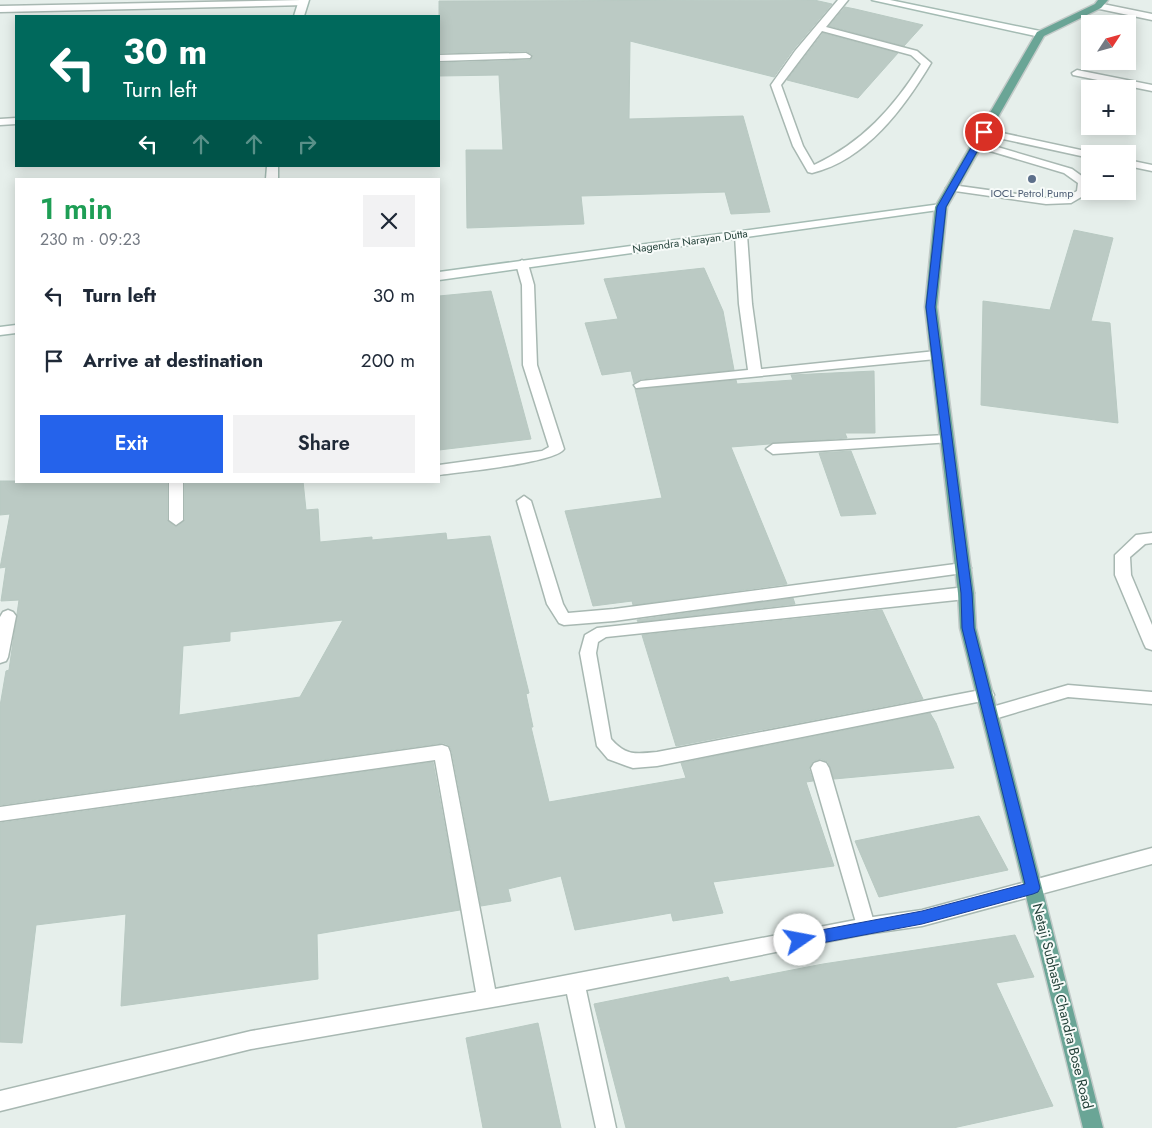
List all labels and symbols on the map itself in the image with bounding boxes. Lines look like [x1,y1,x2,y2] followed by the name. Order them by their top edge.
[1081,15,1136,70] north arrow
[963,111,1005,153] pin
[1026,173,1038,185] marker: IOCL Petrol Pump
[990,185,1074,201] place label: IOCL Petrol Pump
[631,225,749,257] street label: Nagendra Narayan Dutta
[1028,901,1098,1111] street label: Netaji Subhash Chandra Bose Road
[773,913,825,965] position arrow

